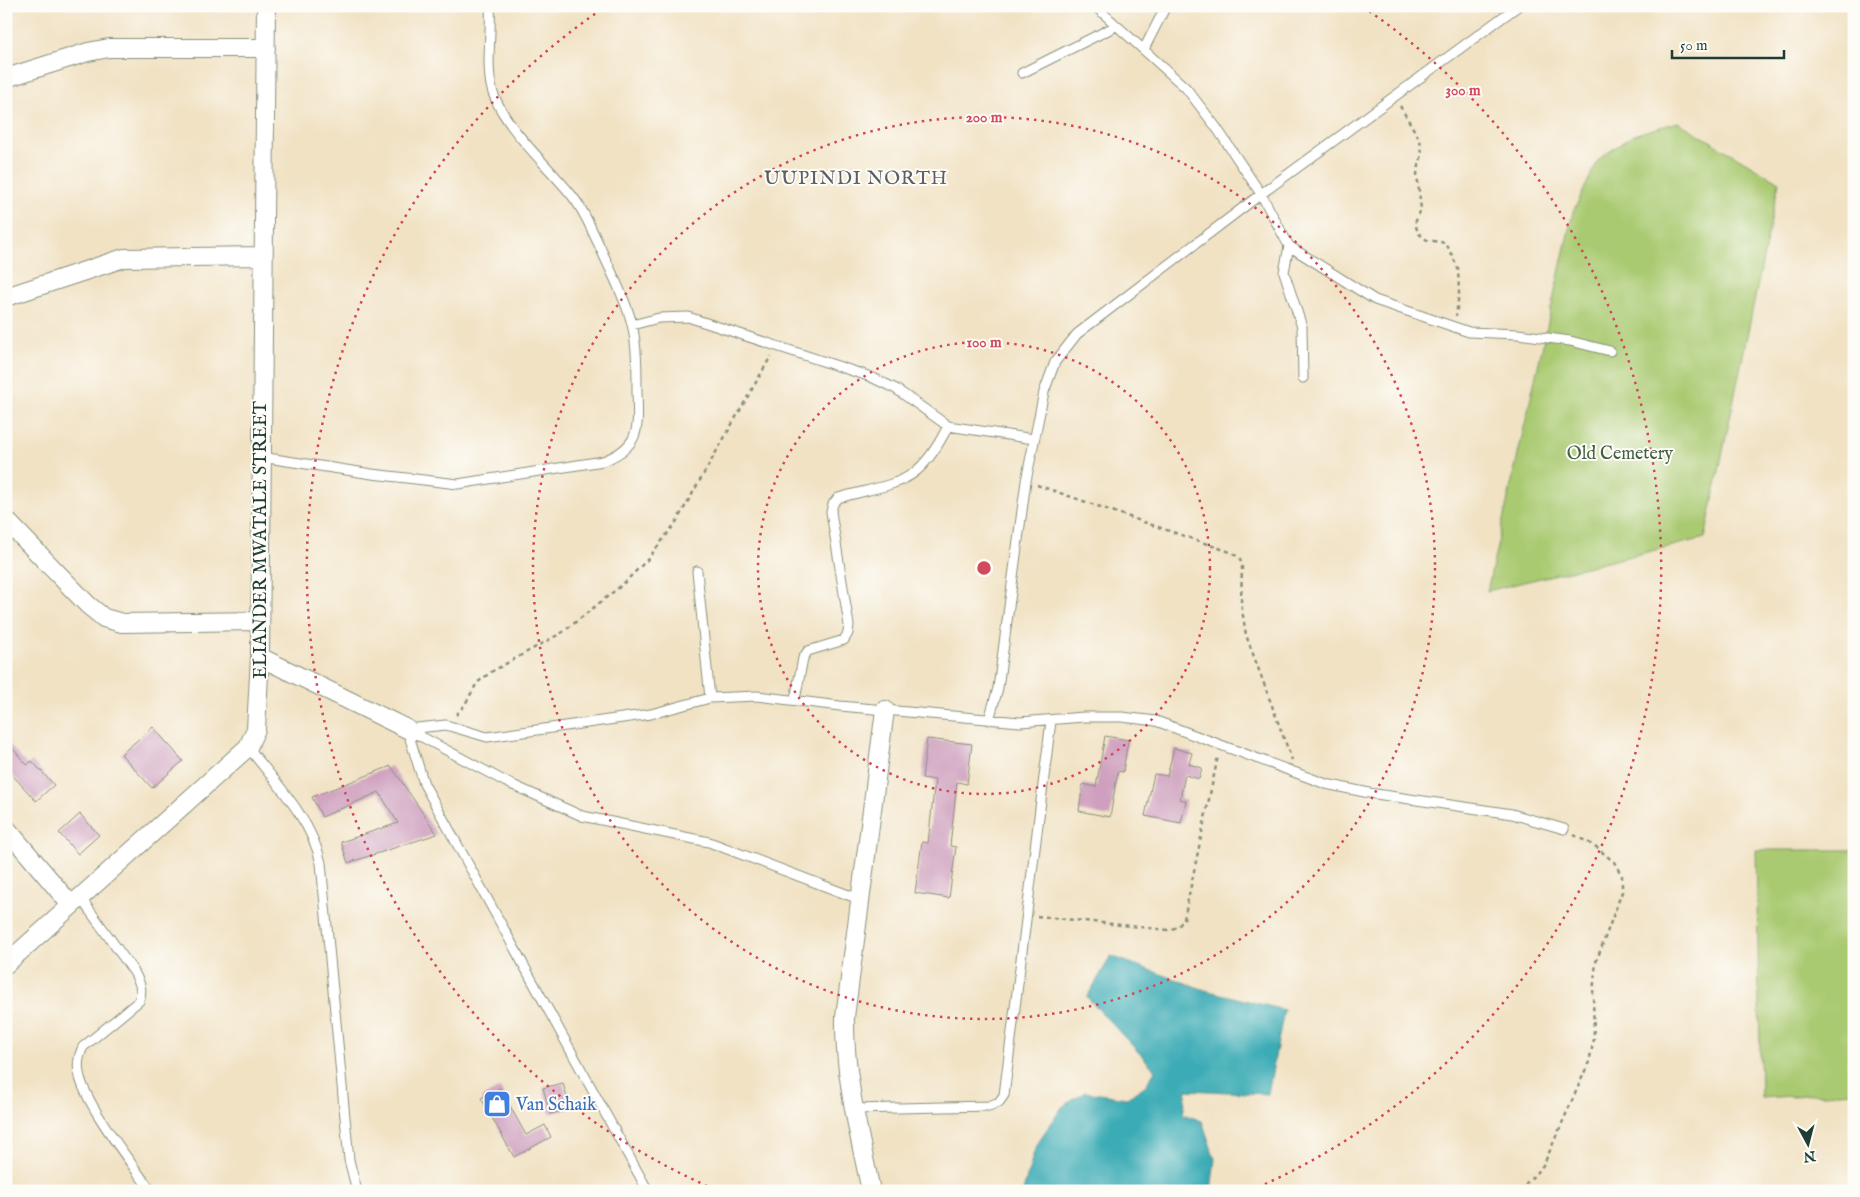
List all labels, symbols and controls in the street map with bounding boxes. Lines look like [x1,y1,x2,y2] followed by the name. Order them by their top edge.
[1672,28,1785,60] scale bar
[1680,36,1708,55] text: 50 m
[1445,81,1481,100] text: 300 m
[966,108,1003,127] text: 200 m
[764,167,948,191] district label: UUPINDI NORTH
[966,333,1002,352] text: 100 m
[250,401,273,679] street label: ELIANDER MWATALE STREET
[1567,443,1673,466] park label: Old Cemetery
[975,559,993,577] centre of rings
[482,1089,512,1119] shop icon: Van Schaik
[515,1094,597,1117] place label: Van Schaik
[1782,1120,1832,1170] north arrow
[1802,1146,1818,1166] text: N

